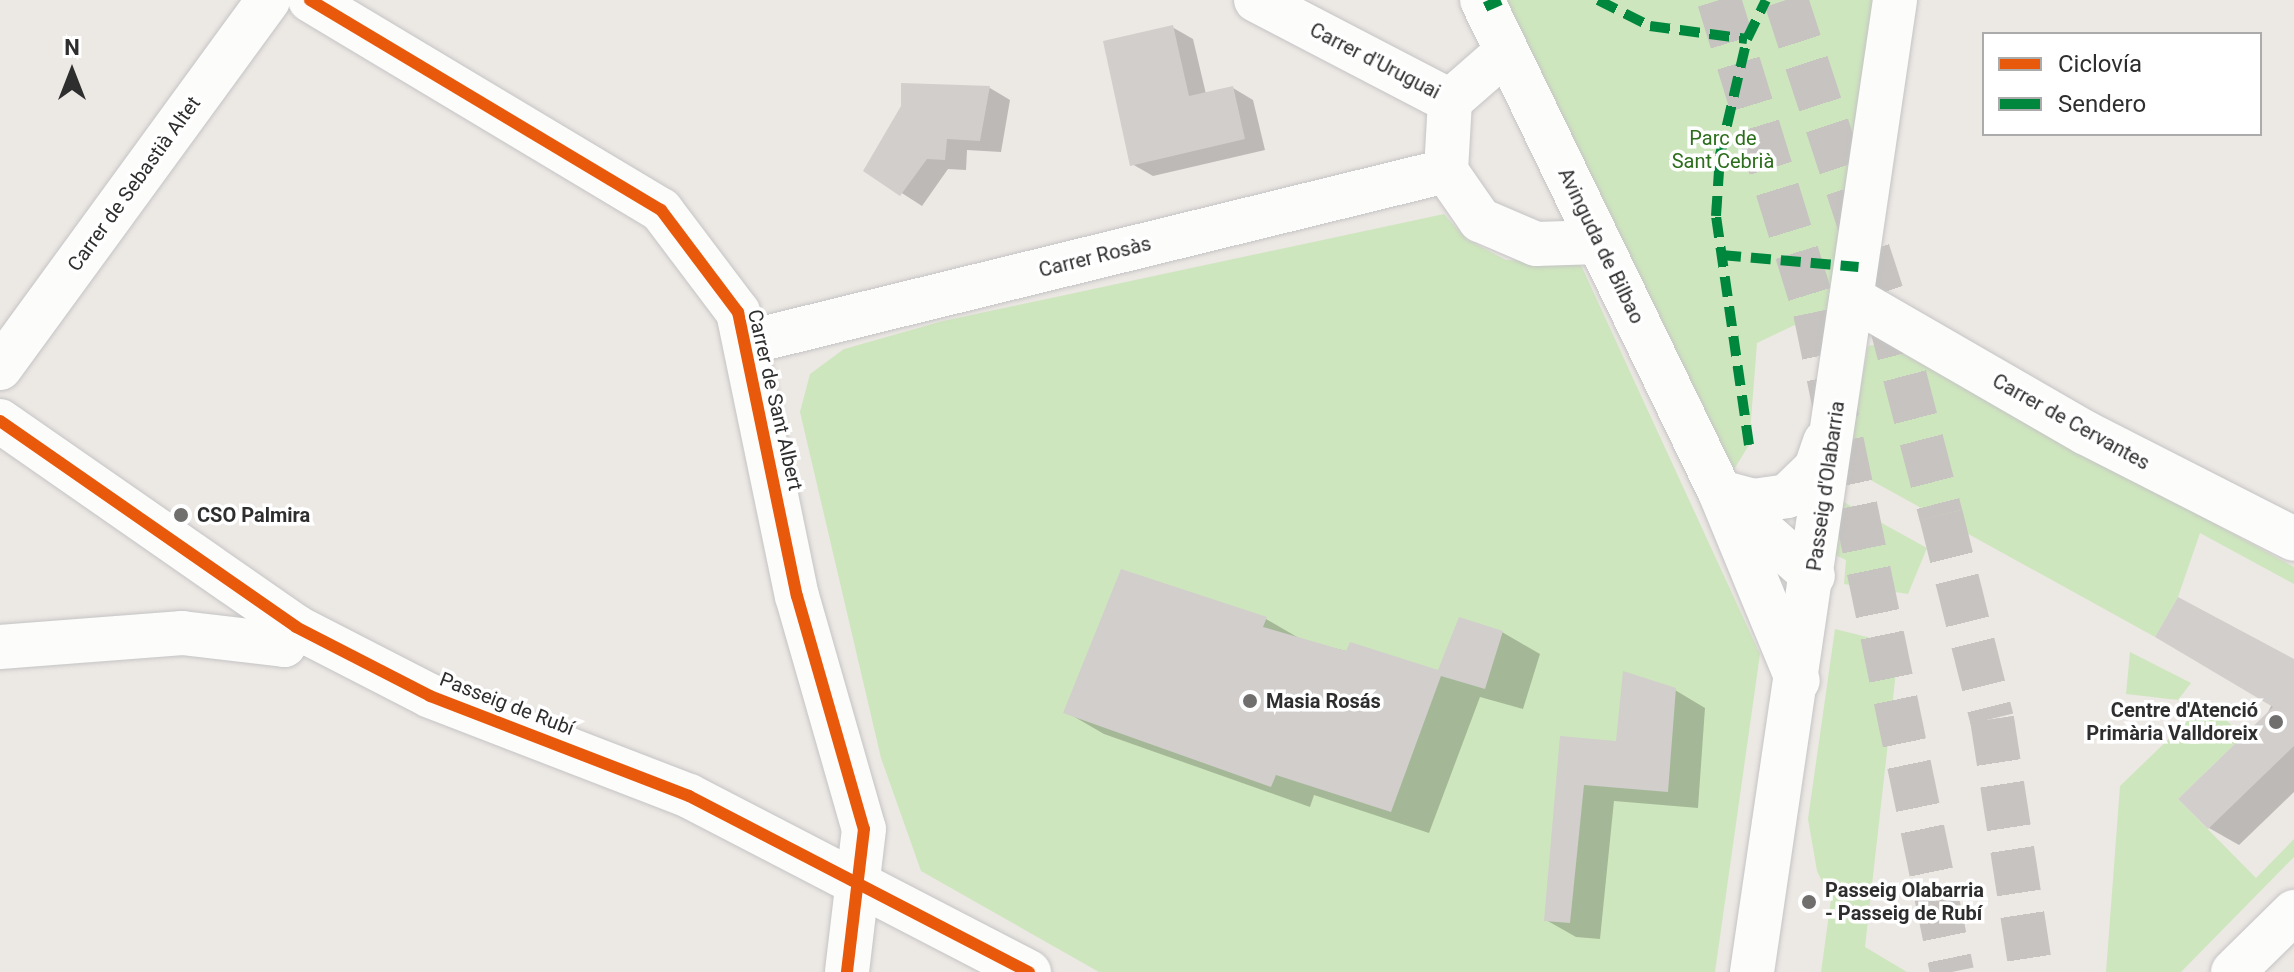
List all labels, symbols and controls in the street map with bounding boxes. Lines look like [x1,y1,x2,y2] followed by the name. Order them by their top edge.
[1306,18,1444,104] street label: Carrer d'Uruguai
[32,32,112,112] north arrow
[1982,32,2262,136] legend
[64,35,80,60] text: N
[2058,50,2142,78] text: Ciclovía
[2058,90,2146,118] text: Sendero
[63,92,205,276] street label: Carrer de Sebastià Altet
[1672,127,1774,174] park label: Parc de Sant Cebrià
[1553,164,1649,328] street label: Avinguda de Bilbao
[1036,231,1154,283] street label: Carrer Rosàs
[742,307,808,493] street label: Carrer de Sant Albert
[1988,369,2154,475] street label: Carrer de Cervantes
[1802,399,1850,573] street label: Passeig d'Olabarria
[197,503,310,527] place label: CSO Palmira
[172,506,190,524] marker: CSO Palmira
[436,667,578,741] street label: Passeig de Rubí
[1266,689,1381,713] place label: Masia Rosás
[1241,692,1259,710] marker: Masia Rosás
[2086,698,2258,745] place label: Centre d'Atenció Primària Valldoreix
[2265,711,2287,733] marker: Centre d'Atenció Primària Valldoreix
[1825,878,1984,925] place label: Passeig Olabarria - Passeig de Rubí
[1800,893,1818,911] marker: Passeig Olabarria - Passeig de Rubí

